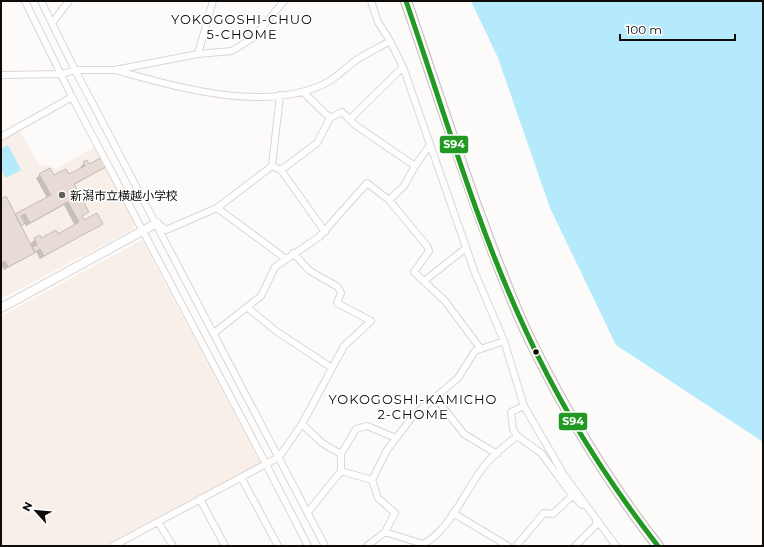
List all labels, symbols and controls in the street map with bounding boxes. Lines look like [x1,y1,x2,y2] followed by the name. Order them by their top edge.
[171,11,313,42] district label: YOKOGOSHI-CHUO 5-CHOME
[620,16,735,42] scale bar
[626,22,662,37] text: 100 m
[439,135,469,154] line badge: S94
[443,137,465,151] text: S94
[70,188,178,203] place label: 新潟市立横越小学校
[57,190,67,200] marker: 新潟市立横越小学校
[531,347,541,357] unlabelled marker
[328,391,498,422] district label: YOKOGOSHI-KAMICHO 2-CHOME
[558,412,588,431] line badge: S94
[562,414,584,428] text: S94
[16,491,56,531] north arrow
[19,499,35,514] text: N

